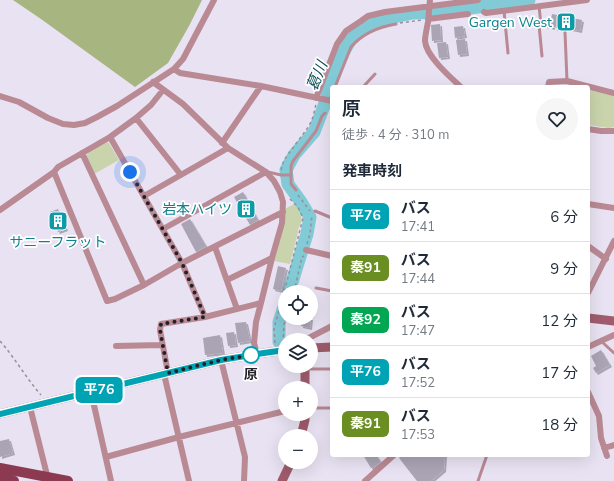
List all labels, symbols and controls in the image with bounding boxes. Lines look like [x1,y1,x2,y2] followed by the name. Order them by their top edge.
[555,11,577,33] building icon: Gargen West
[469,13,552,32] place label: Gargen West
[302,56,333,94] water label: 葛川
[342,96,361,122] text: 原
[536,98,578,140] button: heart
[342,126,449,144] text: 徒歩 · 4 分 · 310 m
[342,161,402,181] text: 発車時刻
[120,162,140,182] your location
[235,198,257,220] building icon: 岩本ハイツ
[401,198,431,218] text: バス
[162,200,232,219] place label: 岩本ハイツ
[350,206,381,225] text: 平76
[550,207,578,227] text: 6 分
[47,210,69,232] building icon: サニーフラット
[401,218,435,236] text: 17:41
[9,233,107,252] place label: サニーフラット
[401,250,431,270] text: バス
[350,258,381,277] text: 秦91
[550,259,578,279] text: 9 分
[401,270,435,288] text: 17:44
[278,285,318,469] map controls
[278,285,318,325] button: locate
[401,302,431,322] text: バス
[350,310,381,329] text: 秦92
[541,311,578,331] text: 12 分
[401,322,435,340] text: 17:47
[278,333,318,373] button: layers
[242,346,260,364] marker: 原
[401,354,431,374] text: バス
[350,362,381,381] text: 平76
[541,363,578,383] text: 17 分
[244,365,258,384] place label: 原
[401,374,435,392] text: 17:52
[76,377,122,403] line badge: 平76
[84,380,114,399] text: 平76
[278,381,318,421] button: +
[401,406,431,426] text: バス
[350,414,381,433] text: 秦91
[541,415,578,435] text: 18 分
[401,426,435,444] text: 17:53
[278,429,318,469] button: −

